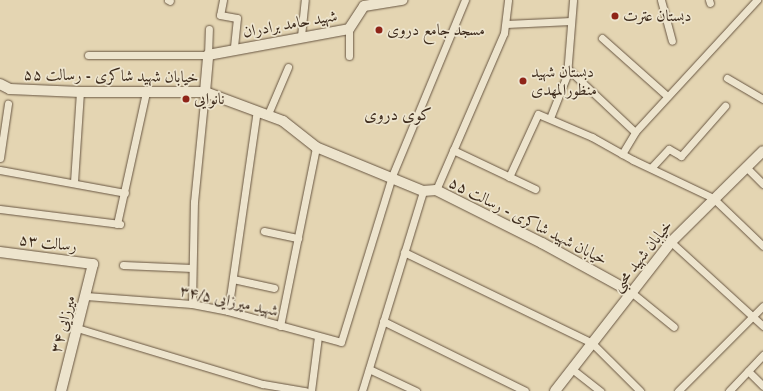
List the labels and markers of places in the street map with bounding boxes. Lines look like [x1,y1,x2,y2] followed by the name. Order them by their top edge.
[623,6,692,26] place label: دبستان عترت
[610,11,620,21] marker: دبستان عترت
[387,20,485,40] place label: مسجد جامع دروی
[374,25,384,35] marker: مسجد جامع دروی
[531,62,597,100] place label: دبستان شهید منظورالمهدی
[518,76,528,86] marker: دبستان شهید منظورالمهدی
[194,89,224,109] place label: نانوایی
[181,94,191,104] marker: نانوایی

